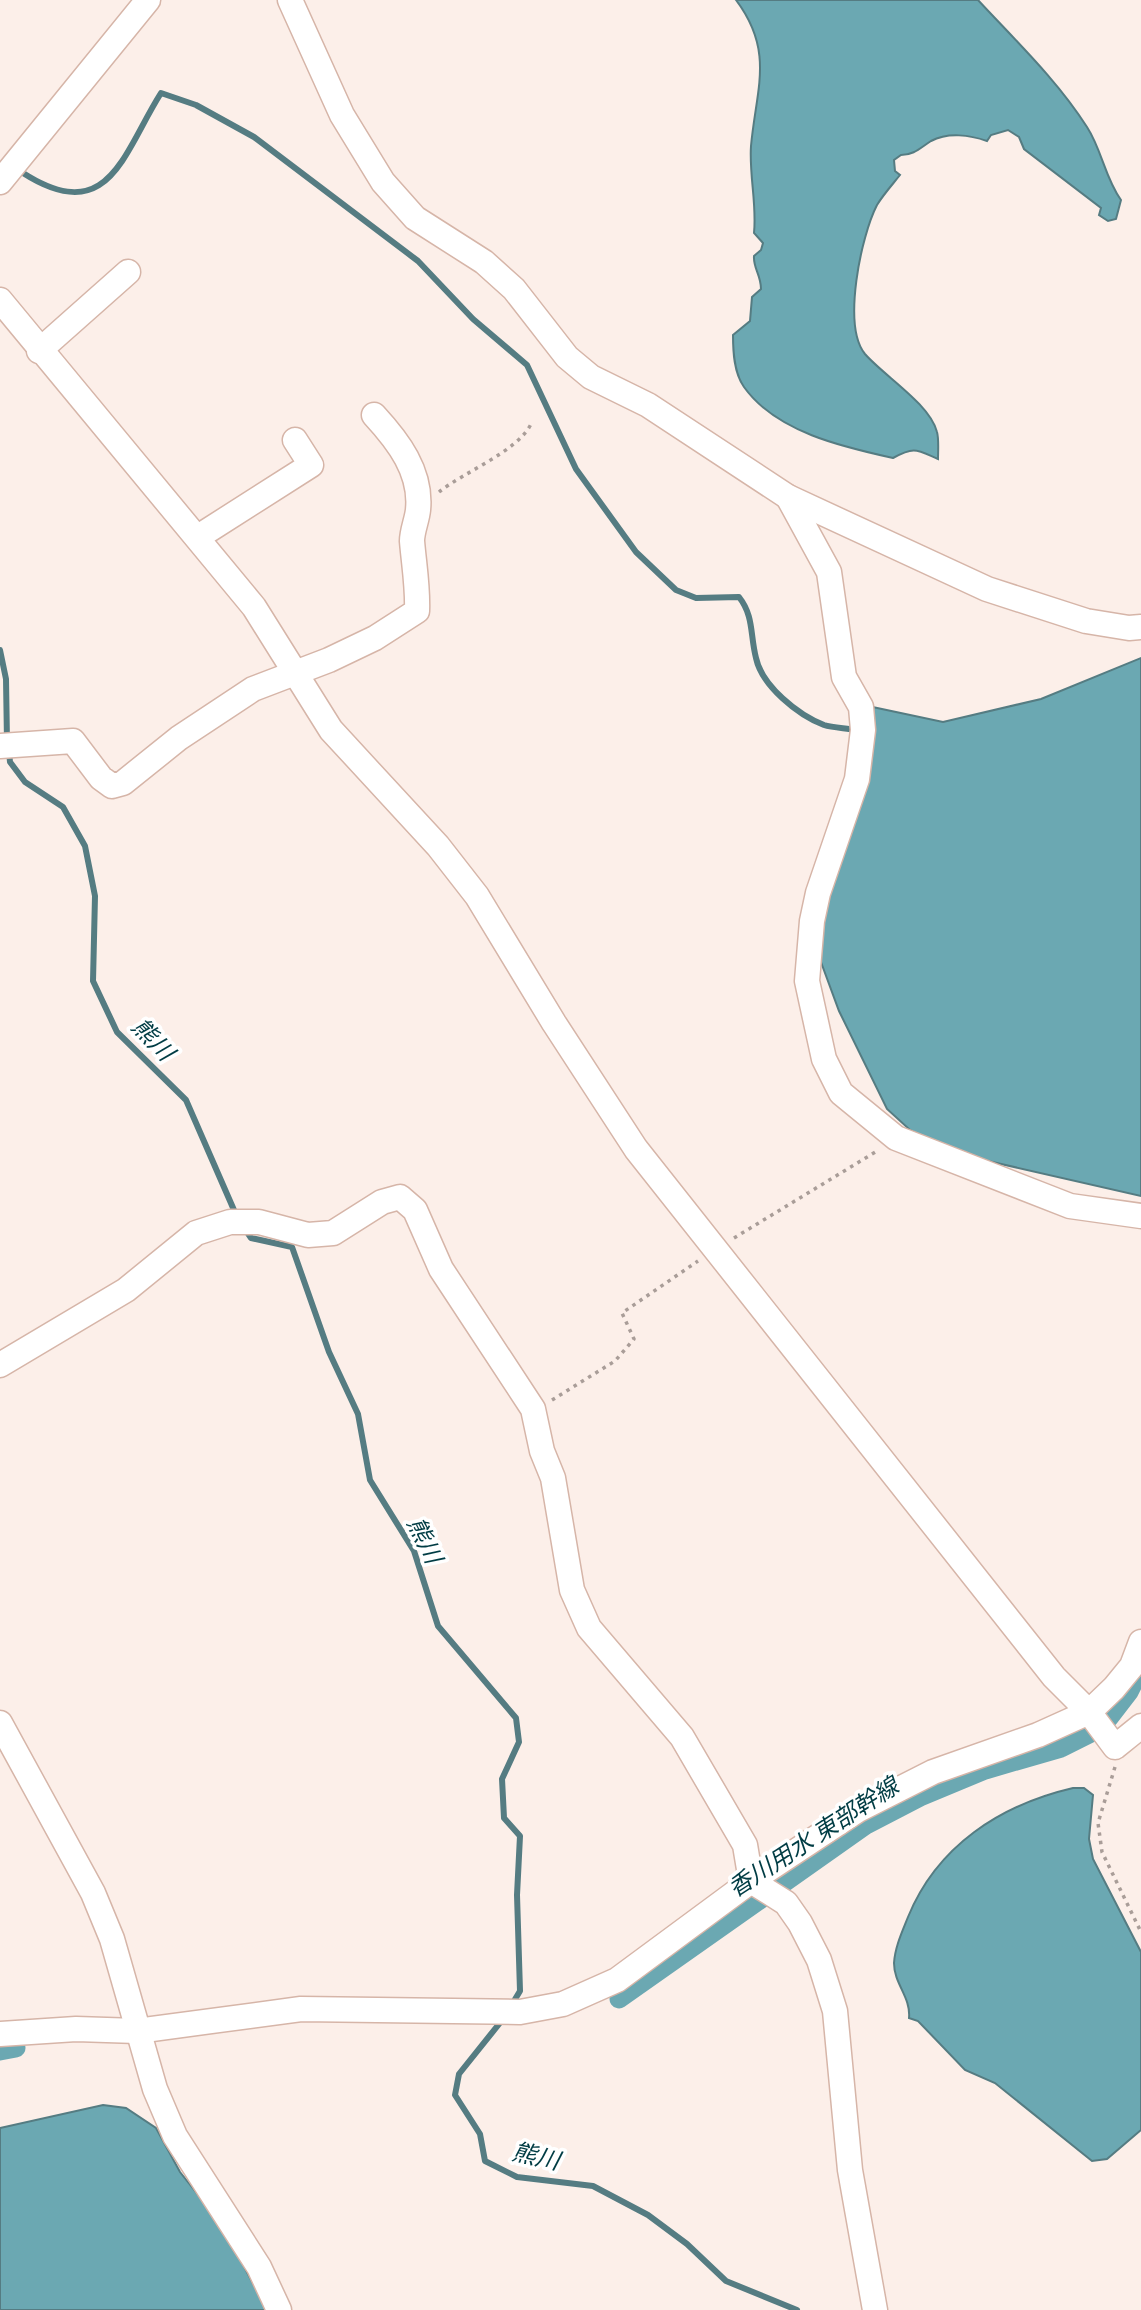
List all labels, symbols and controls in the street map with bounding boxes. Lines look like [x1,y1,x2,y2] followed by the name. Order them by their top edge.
[126,1012,182,1068] water label: 熊川
[401,1512,450,1571] water label: 熊川
[722,1769,906,1903] water label: 香川用水 東部幹線
[509,2136,566,2176] water label: 熊川

